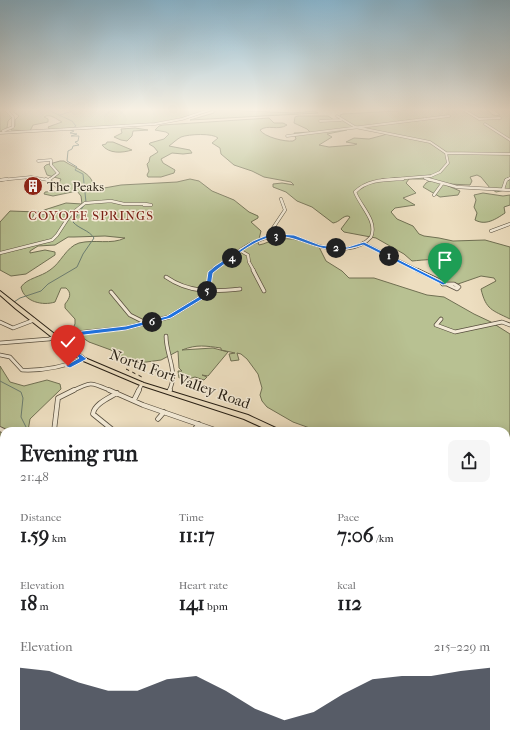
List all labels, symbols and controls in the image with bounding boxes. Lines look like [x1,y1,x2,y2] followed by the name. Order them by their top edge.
[22,175,44,197] building icon: The Peaks
[47,179,104,194] place label: The Peaks
[28,208,154,223] district label: COYOTE SPRINGS
[266,226,286,246] pin: 3
[274,229,278,242] text: 3
[326,238,346,258] pin: 2
[333,241,339,254] text: 2
[428,243,462,284] pin
[379,246,399,266] pin: 1
[222,248,242,268] pin: 4
[387,249,391,262] text: 1
[434,249,456,271] icon: arrive
[229,251,235,264] text: 4
[197,281,217,301] pin: 5
[205,284,209,297] text: 5
[142,312,162,332] pin: 6
[149,315,155,328] text: 6
[51,325,85,366] pin
[57,331,79,353] icon: check
[107,345,254,413] street label: North Fort Valley Road
[448,440,490,482] button: share
[20,441,138,467] text: Evening run
[20,469,49,484] text: 21:48
[20,511,61,524] text: Distance
[179,511,204,524] text: Time
[337,511,359,524] text: Pace
[20,524,49,547] text: 1.59
[179,524,215,547] text: 11:17
[337,524,374,547] text: 7:06
[49,532,67,545] text: km
[374,532,394,545] text: /km
[20,579,64,592] text: Elevation
[179,579,228,592] text: Heart rate
[337,579,356,592] text: kcal
[20,592,37,615] text: 18
[179,592,205,615] text: 141
[337,592,362,615] text: 112
[37,600,49,613] text: m
[205,600,228,613] text: bpm
[20,639,73,654] text: Elevation
[434,639,490,654] text: 215–229 m

